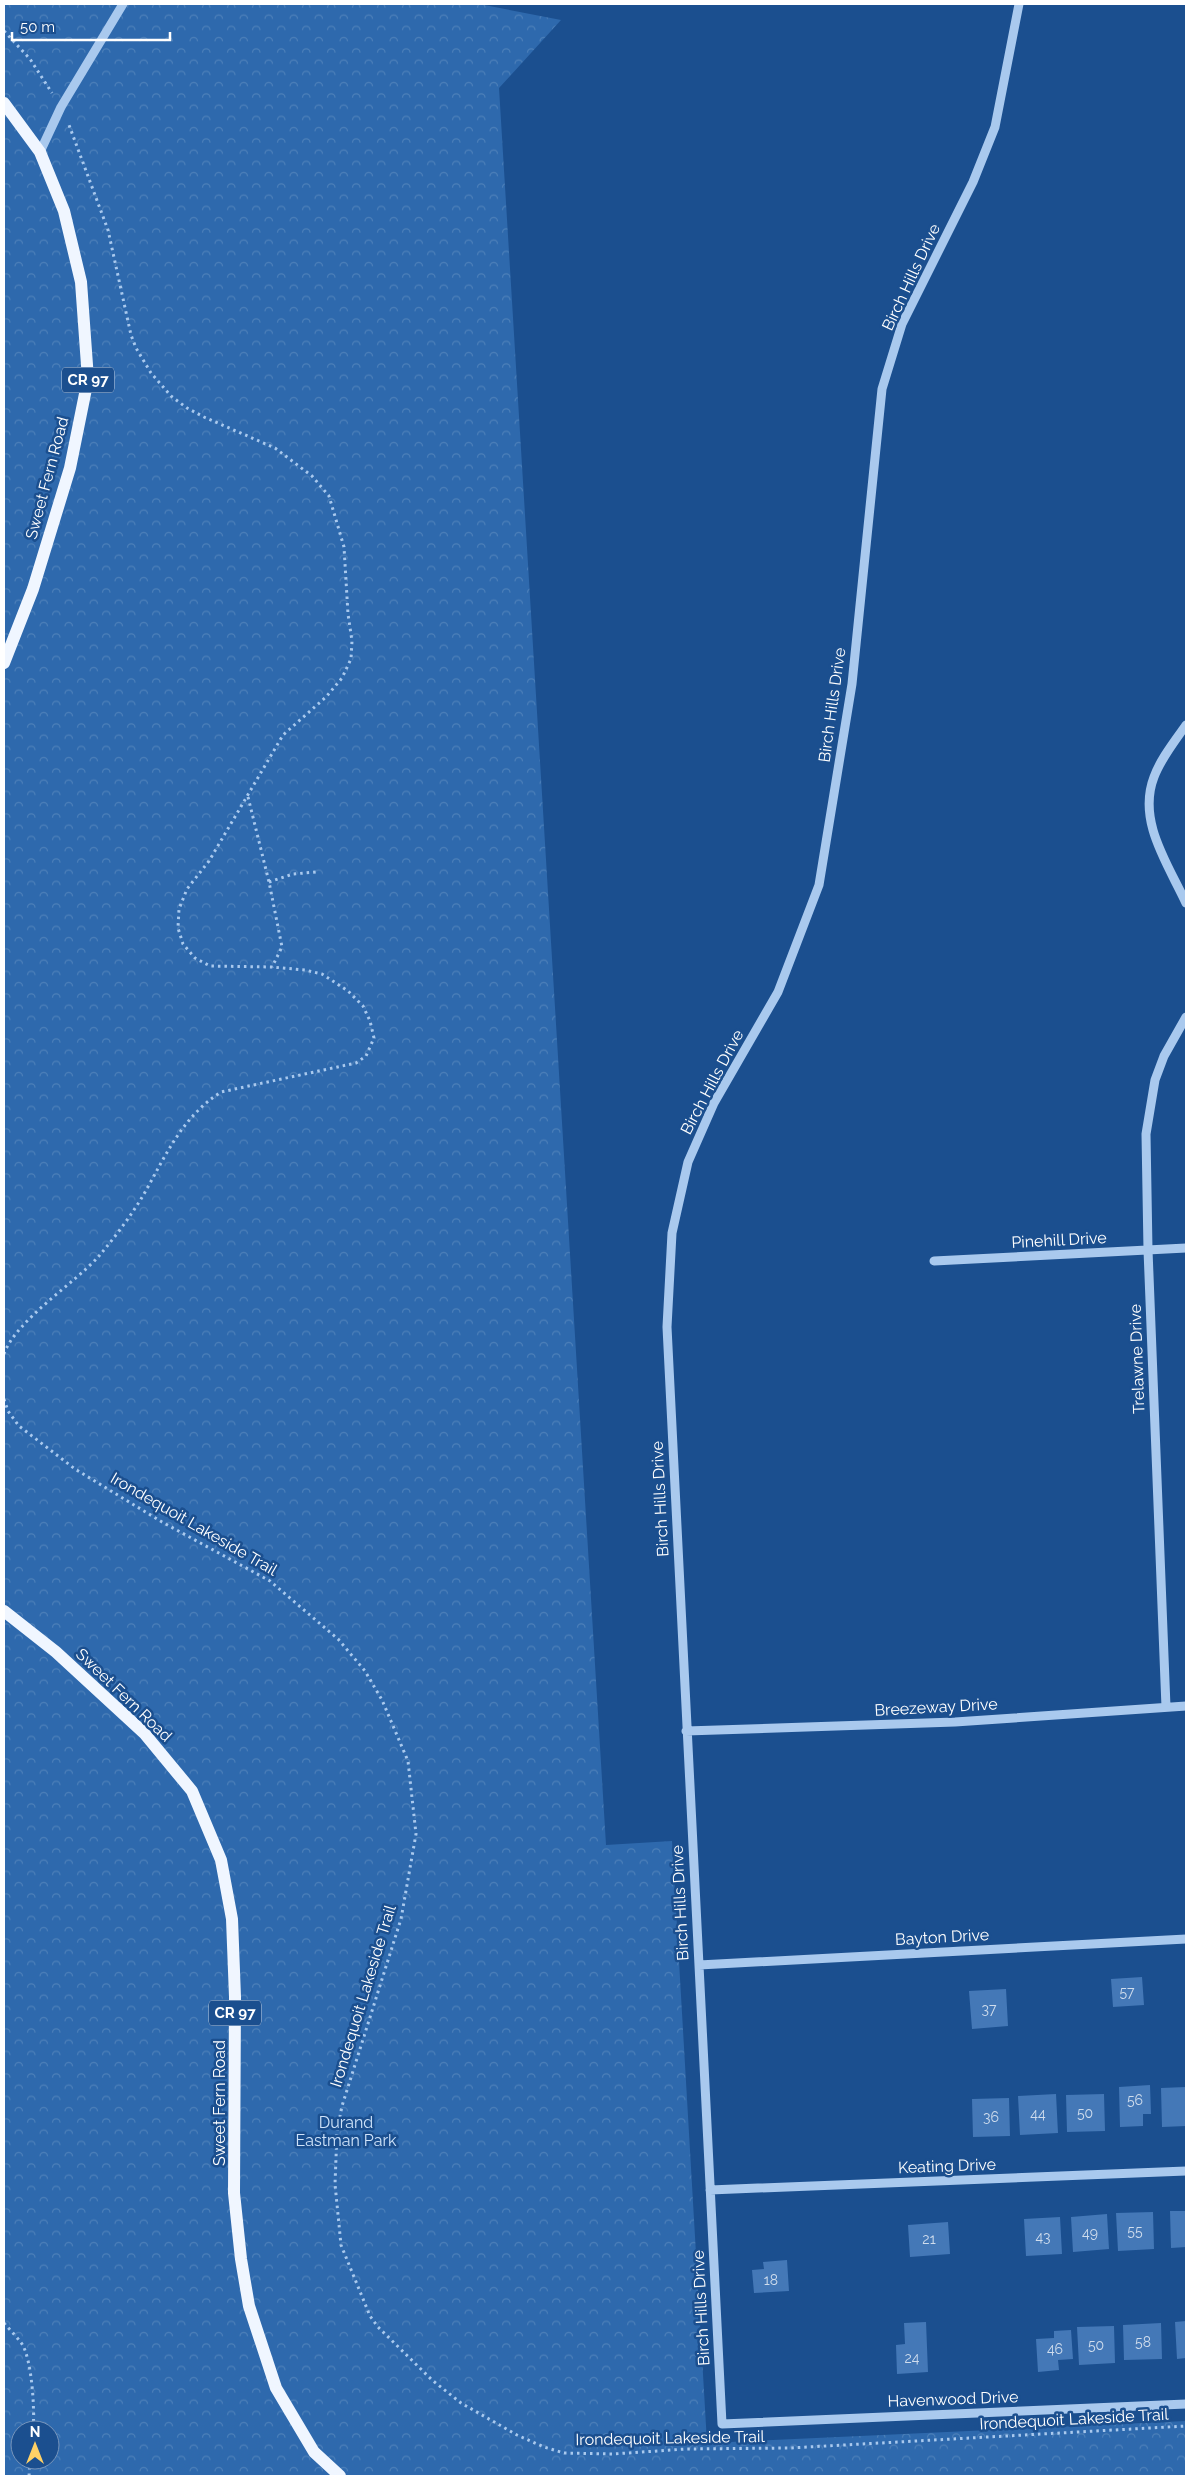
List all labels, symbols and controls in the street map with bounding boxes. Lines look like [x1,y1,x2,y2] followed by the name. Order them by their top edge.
[12,10,170,42] scale bar
[20,18,55,36] text: 50 m
[878,221,944,333] street label: Birch Hills Drive
[62,368,114,392] road number: CR 97
[22,415,72,541] street label: Sweet Fern Road
[815,646,849,764] street label: Birch Hills Drive
[676,1026,748,1138] street label: Birch Hills Drive
[1011,1228,1107,1252] street label: Pinehill Drive
[1126,1304,1148,1414] street label: Trelawne Drive
[647,1441,673,1557] street label: Birch Hills Drive
[107,1468,281,1580] street label: Irondequoit Lakeside Trail
[72,1644,176,1746] street label: Sweet Fern Road
[874,1694,998,1720] street label: Breezeway Drive
[667,1845,693,1961] street label: Birch Hills Drive
[326,1902,400,2089] street label: Irondequoit Lakeside Trail
[895,1925,989,1949] street label: Bayton Drive
[1119,1984,1135,2000] house number: 57
[209,2000,261,2026] road number: CR 97
[982,2001,997,2017] house number: 37
[210,2040,229,2166] street label: Sweet Fern Road
[1127,2092,1143,2108] house number: 56
[1077,2105,1093,2121] house number: 50
[1030,2106,1046,2122] house number: 44
[983,2109,999,2125] house number: 36
[295,2113,397,2150] park label: Durand Eastman Park
[898,2155,996,2177] street label: Keating Drive
[1127,2223,1143,2239] house number: 55
[1082,2225,1098,2241] house number: 49
[1035,2229,1051,2245] house number: 43
[922,2231,936,2247] house number: 21
[688,2250,714,2366] street label: Birch Hills Drive
[764,2272,778,2288] house number: 18
[1135,2334,1151,2350] house number: 58
[1088,2337,1104,2353] house number: 50
[1047,2341,1063,2357] house number: 46
[905,2350,920,2366] house number: 24
[887,2387,1019,2411] street label: Havenwood Drive
[979,2405,1170,2433] street label: Irondequoit Lakeside Trail
[10,2420,60,2470] north arrow
[30,2424,40,2440] text: N
[575,2427,766,2449] street label: Irondequoit Lakeside Trail

